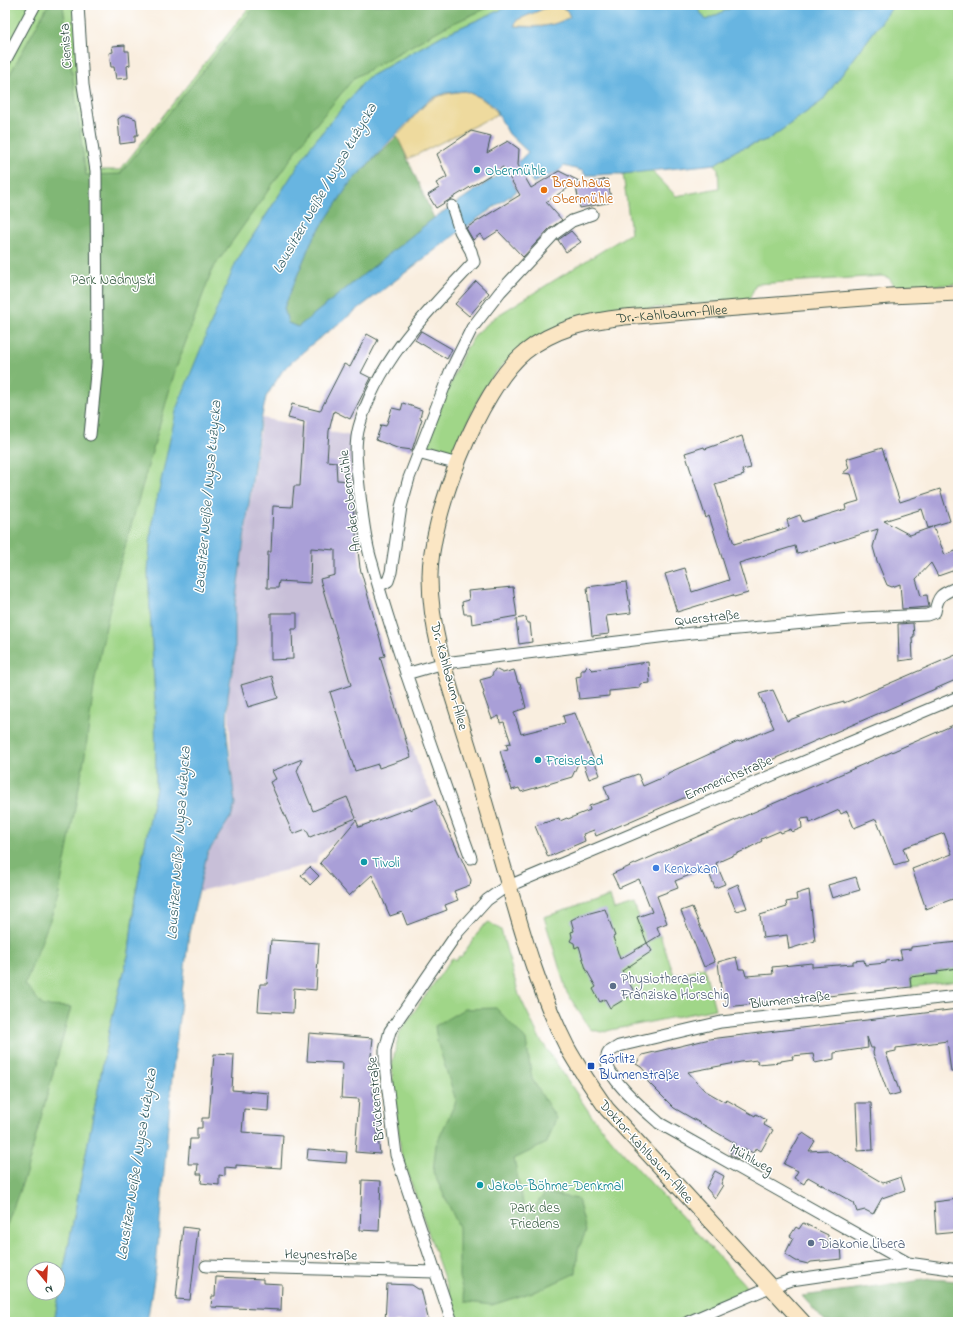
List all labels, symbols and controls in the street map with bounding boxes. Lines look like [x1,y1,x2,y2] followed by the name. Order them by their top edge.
[54,23,79,69] street label: Cienista
[267,98,384,278] water label: Lausitzer Neiße / Nysa Łużycka
[485,161,547,182] place label: Obermühle
[472,165,482,175] marker: Obermühle
[551,173,614,210] place label: Brauhaus Obermühle
[539,185,549,195] marker: Brauhaus Obermühle
[71,270,155,292] park label: Park Nadnyski
[615,300,729,330] street label: Dr.-Kahlbaum-Allee
[189,399,228,595] water label: Lausitzer Neiße / Nysa Łużycka
[334,448,367,553] street label: An der Obermühle
[674,605,741,632] street label: Querstraße
[424,619,473,733] street label: Dr.-Kahlbaum-Allee
[161,745,198,941] water label: Lausitzer Neiße / Nysa Łużycka
[681,750,776,806] street label: Emmerichstraße
[545,751,603,772] place label: Freisebad
[533,755,543,765] marker: Freisebad
[372,853,400,874] place label: Tivoli
[359,857,369,867] marker: Tivoli
[664,859,718,880] place label: Kenkokan
[651,863,661,873] marker: Kenkokan
[620,969,729,1007] place label: Physiotherapie Franziska Horschig
[608,981,618,991] marker: Physiotherapie Franziska Horschig
[748,986,832,1015] street label: Blumenstraße
[598,1049,680,1086] place label: Görlitz Blumenstraße
[362,1055,391,1143] street label: Brückenstraße
[586,1061,596,1071] marker: Görlitz Blumenstraße
[111,1066,164,1262] water label: Lausitzer Neiße / Nysa Łużycka
[593,1095,699,1209] street label: Doktor-Kahlbaum-Allee
[725,1139,777,1181] street label: Mühlweg
[488,1176,624,1197] place label: Jakob-Böhme-Denkmal
[475,1180,485,1190] marker: Jakob-Böhme-Denkmal
[509,1198,560,1235] park label: Park des Friedens
[818,1234,905,1255] place label: Diakonie Libera
[806,1238,816,1248] marker: Diakonie Libera
[284,1244,358,1268] street label: Heynestraße
[26,1261,66,1301] north arrow
[43,1281,55,1298] text: N

